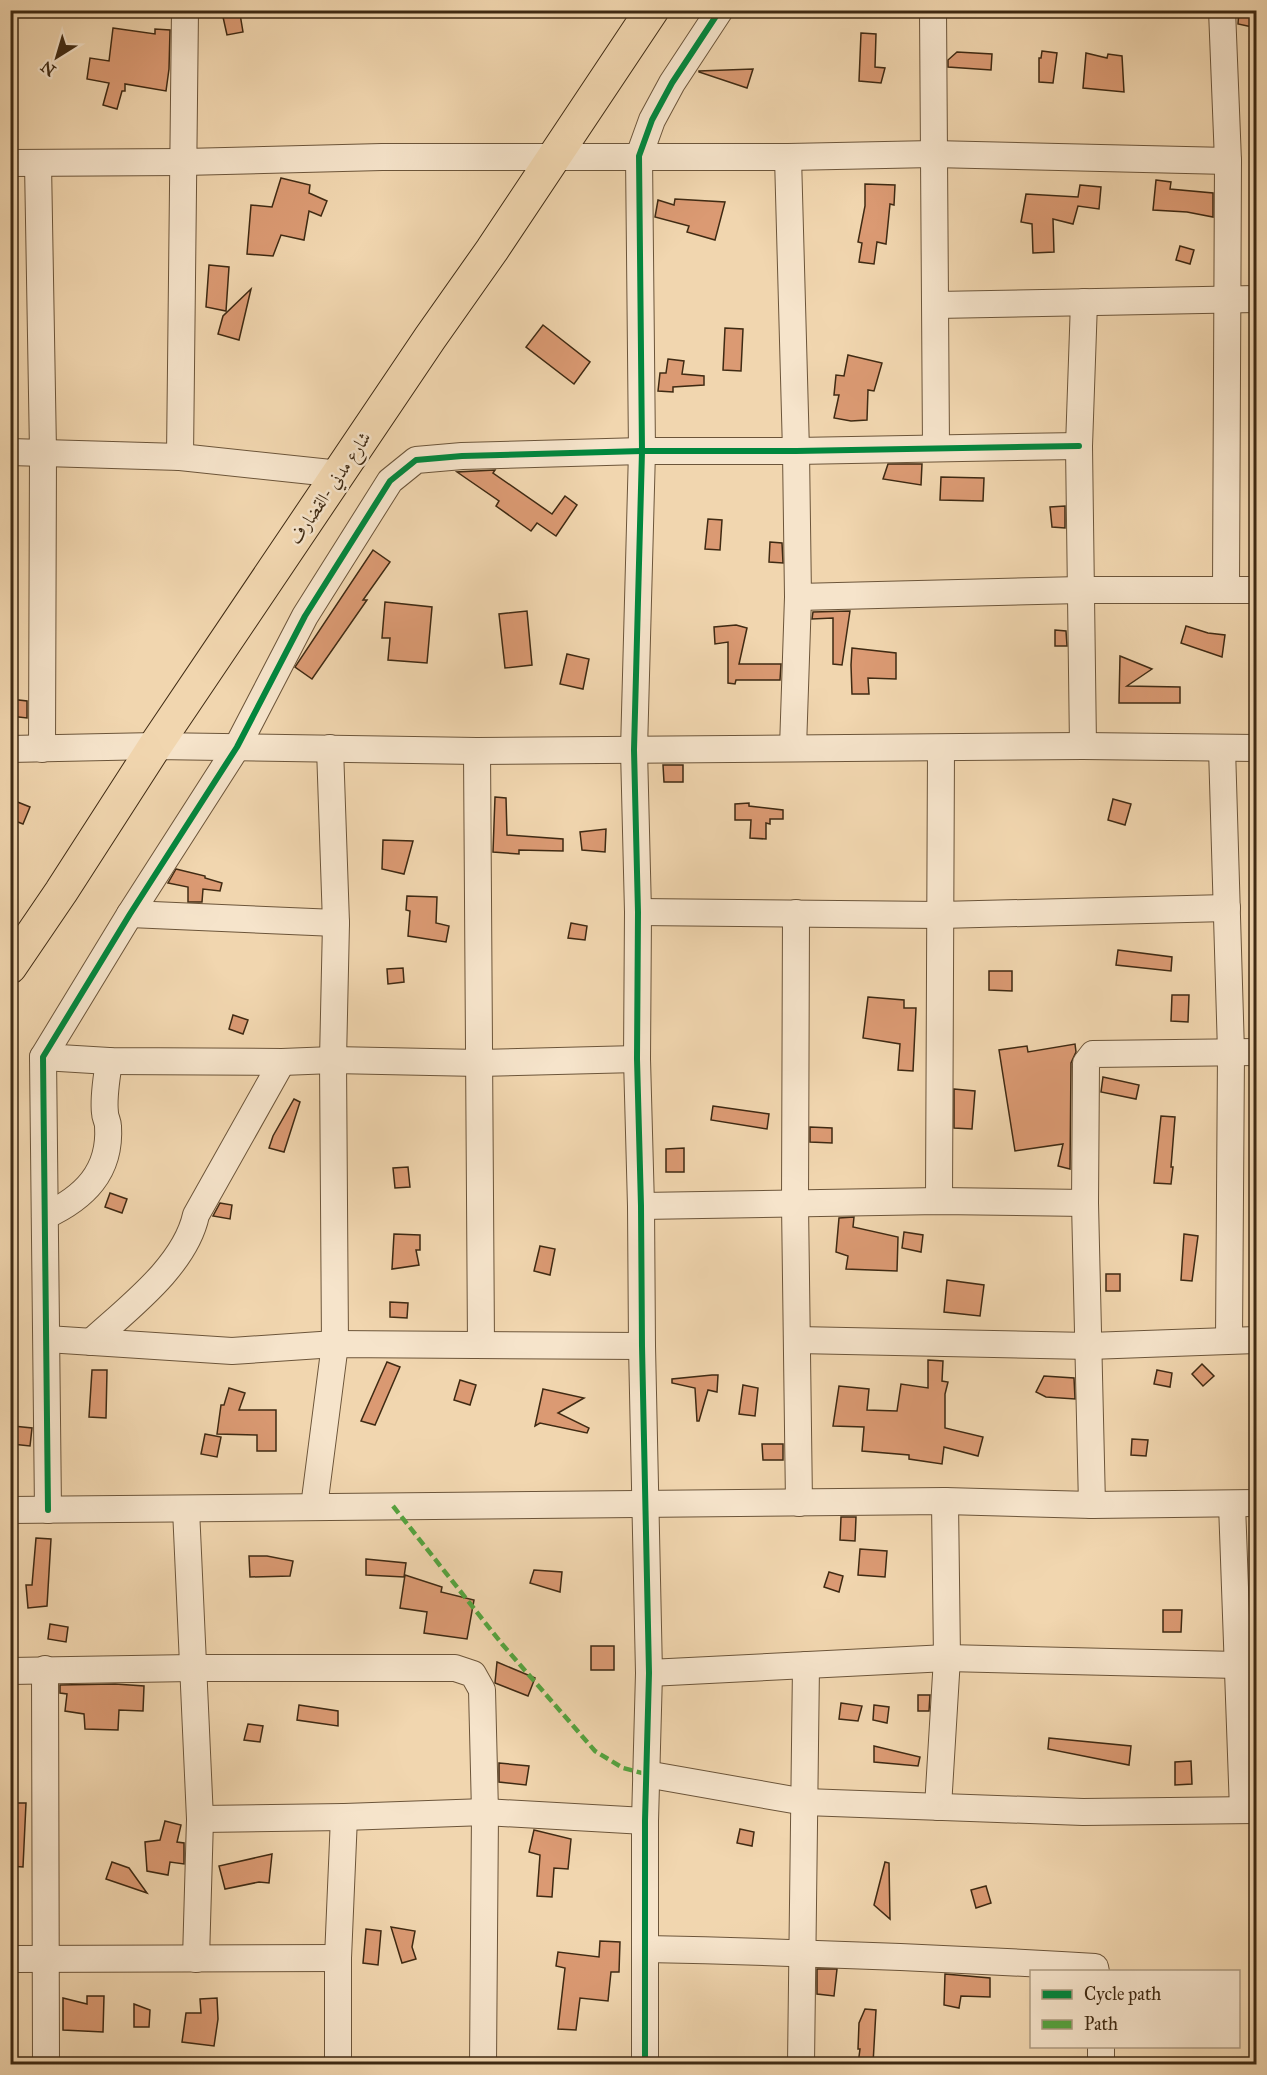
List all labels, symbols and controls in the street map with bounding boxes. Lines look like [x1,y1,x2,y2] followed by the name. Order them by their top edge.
[27,27,87,87] north arrow
[37,57,59,80] text: N
[284,428,379,551] street label: شارع مدني -القضارف
[1030,1970,1240,2048] legend
[1084,1983,1161,2005] text: Cycle path
[1084,2013,1118,2035] text: Path

